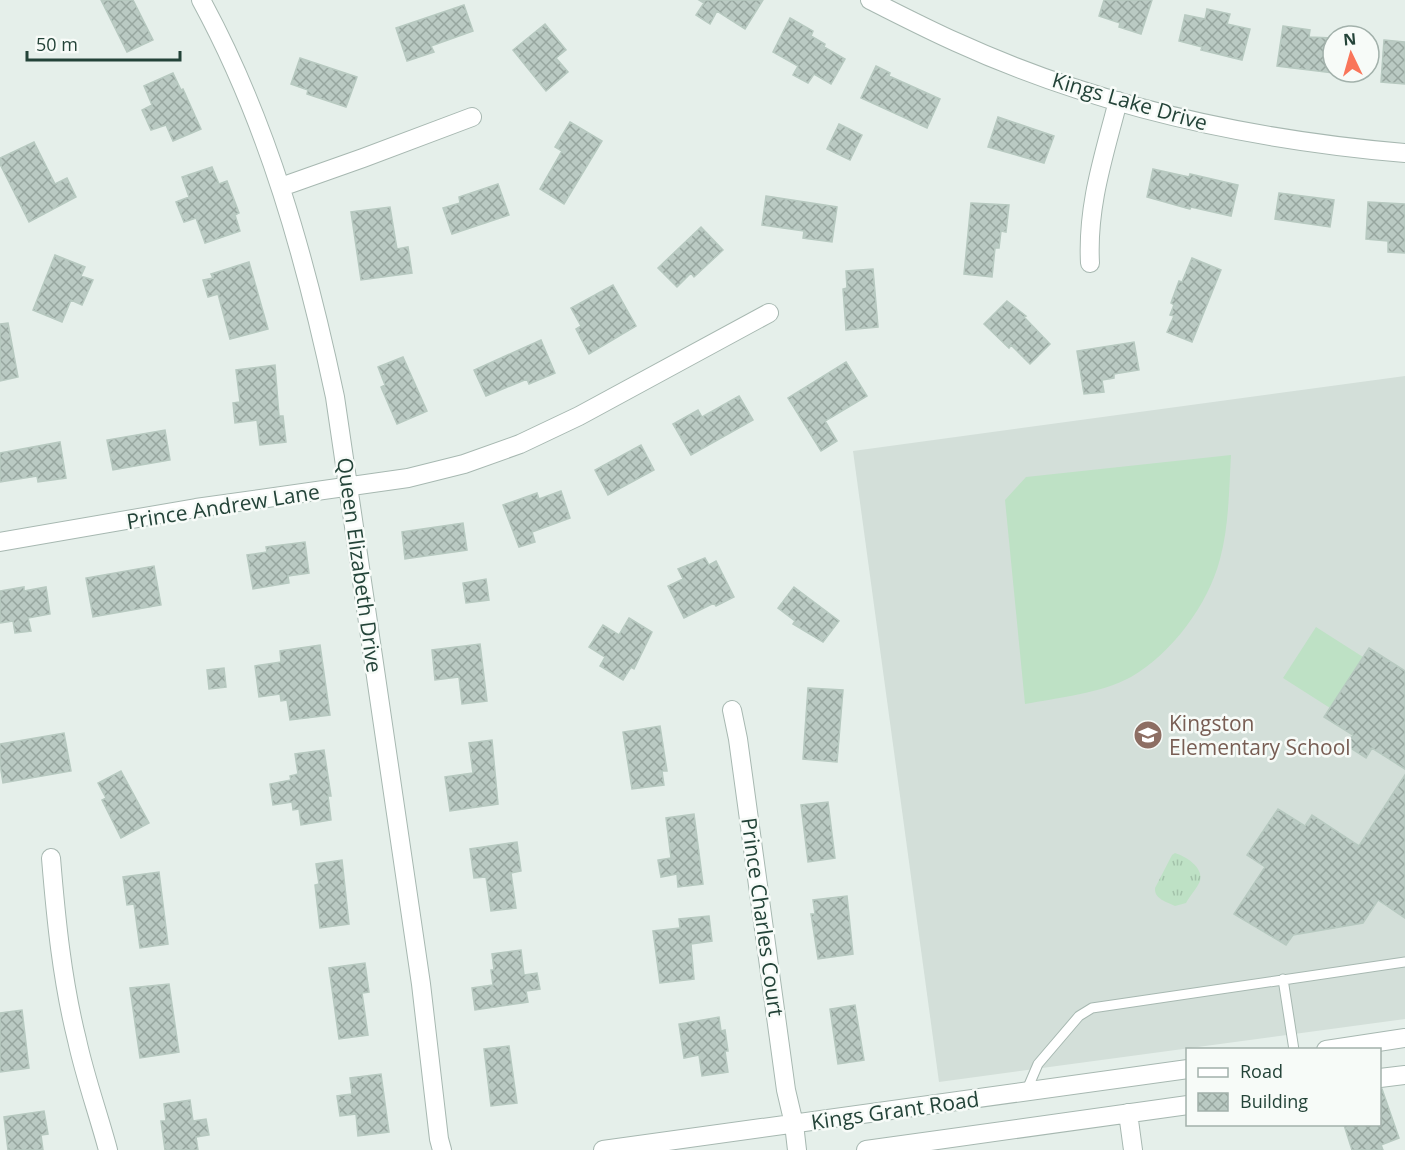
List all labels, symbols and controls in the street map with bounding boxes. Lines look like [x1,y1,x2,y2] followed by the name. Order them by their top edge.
[27,24,180,62] scale bar
[1321,24,1381,84] north arrow
[1342,28,1357,51] text: N
[36,32,78,56] text: 50 m
[1049,65,1211,137] street label: Kings Lake Drive
[331,456,389,674] street label: Queen Elizabeth Drive
[124,477,322,535] street label: Prince Andrew Lane
[1169,709,1351,761] place label: Kingston Elementary School
[1132,719,1164,751] school or university icon: Kingston Elementary School
[735,816,791,1018] street label: Prince Charles Court
[1186,1048,1381,1126] legend
[1240,1059,1283,1083] text: Road
[809,1084,981,1136] street label: Kings Grant Road
[1240,1089,1308,1113] text: Building

